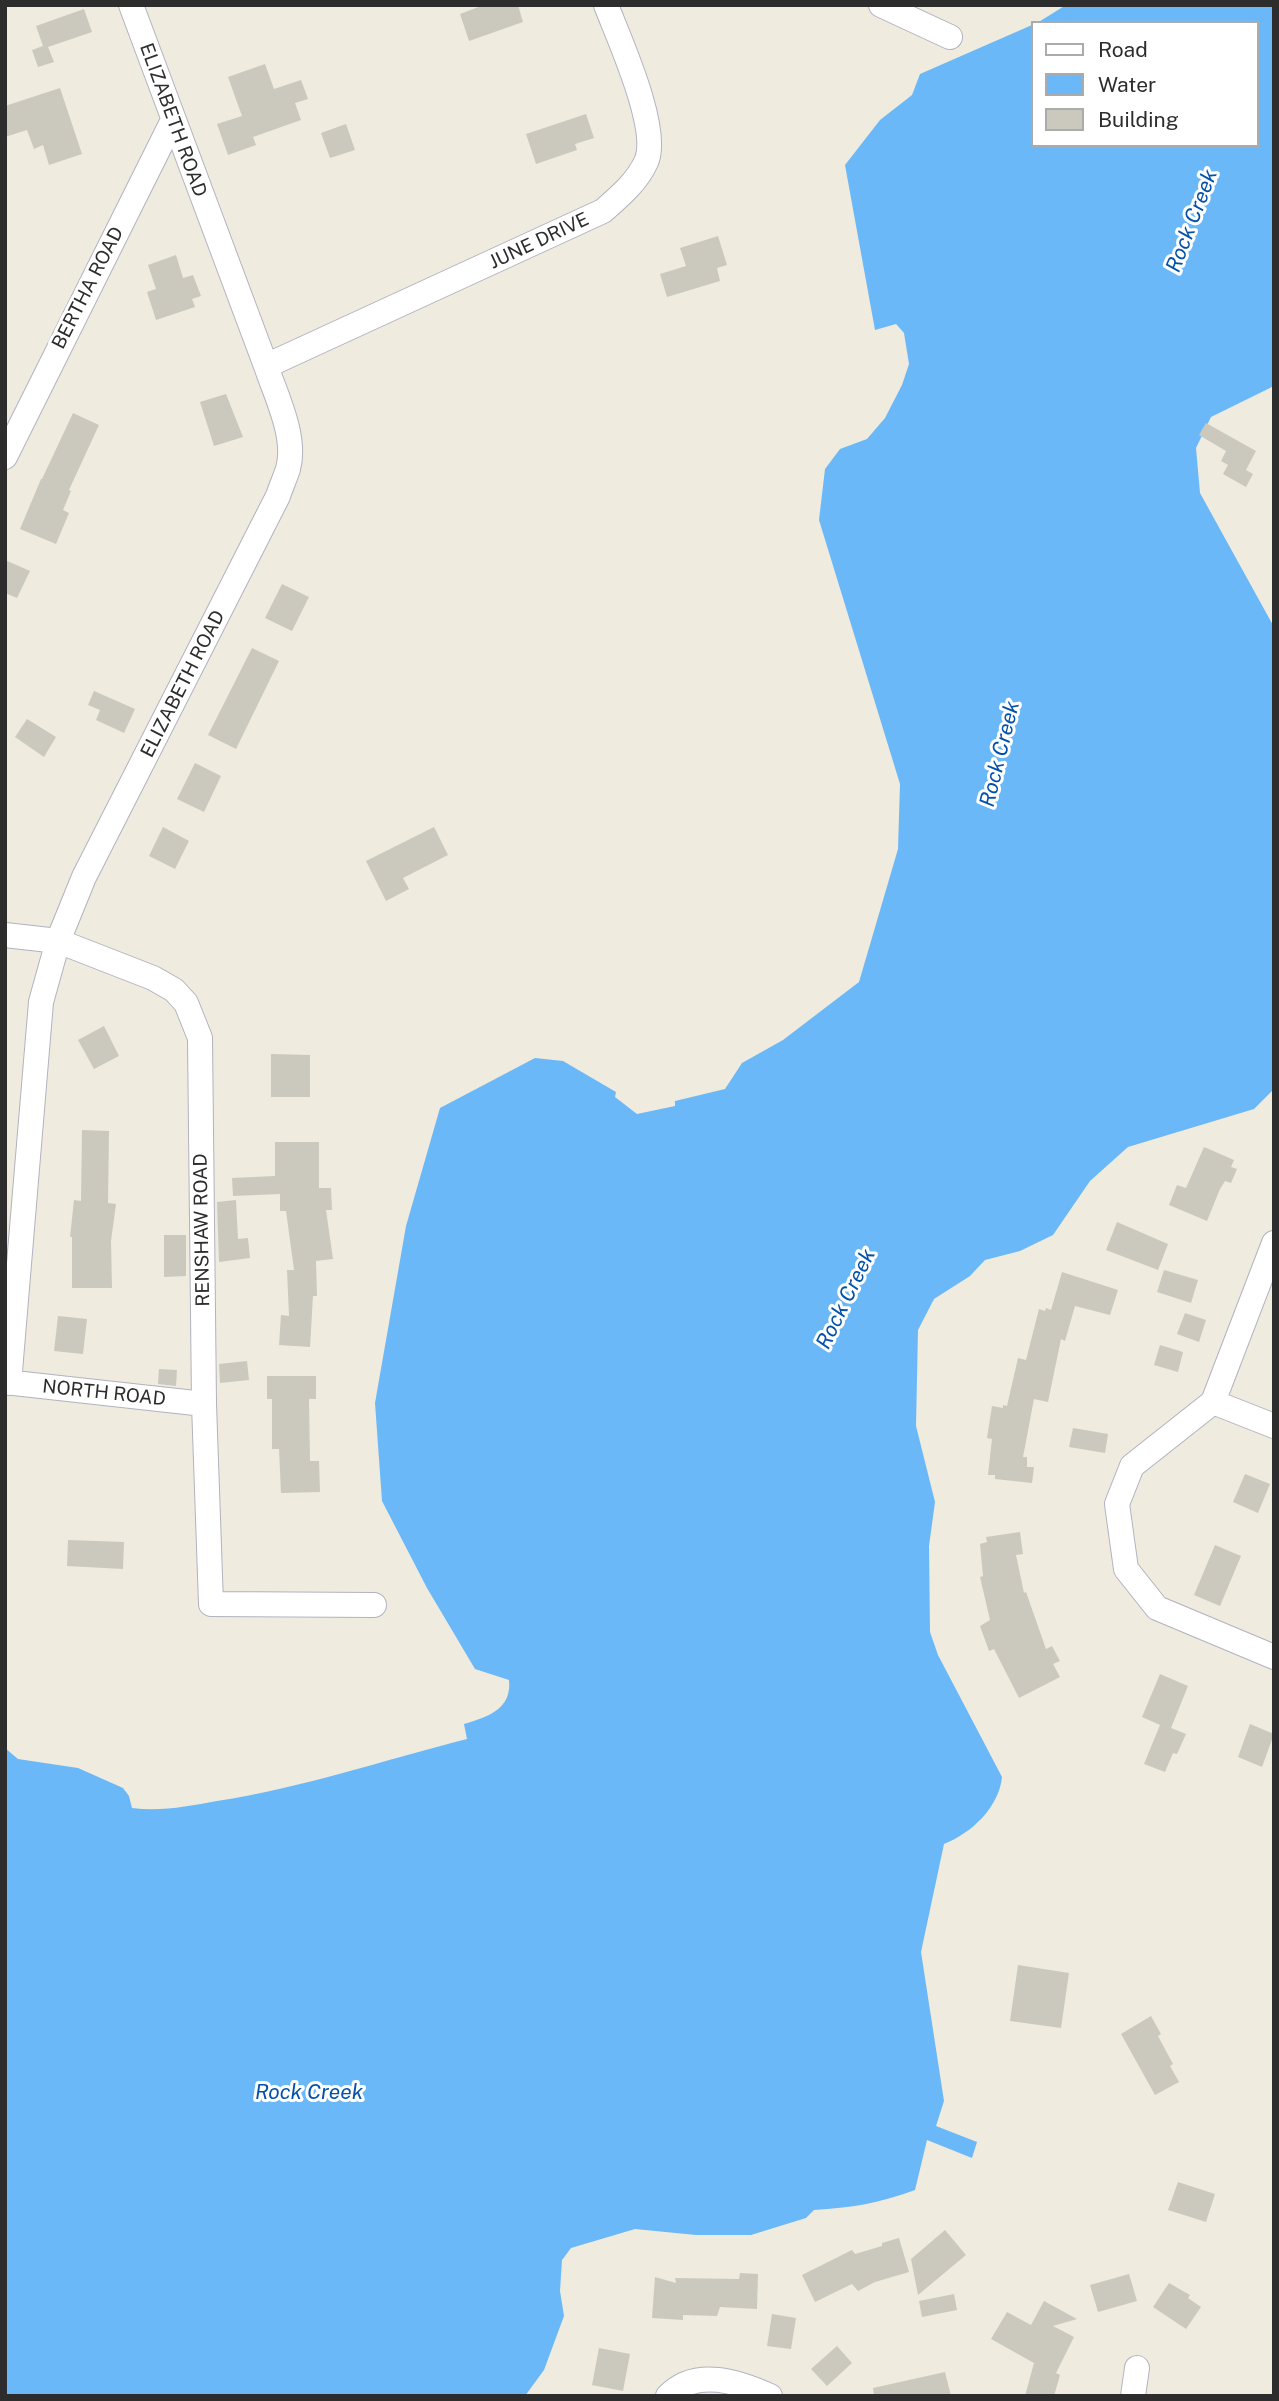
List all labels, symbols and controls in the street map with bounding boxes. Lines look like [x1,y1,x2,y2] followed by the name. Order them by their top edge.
[1030,21,1258,147] legend
[1098,37,1148,62] text: Road
[135,40,211,200] street label: ELIZABETH ROAD
[1098,72,1156,97] text: Water
[1098,107,1179,132] text: Building
[1161,166,1223,276] water label: Rock Creek
[486,208,592,274] street label: JUNE DRIVE
[47,223,129,353] street label: BERTHA ROAD
[136,607,230,761] street label: ELIZABETH ROAD
[975,699,1025,809] water label: Rock Creek
[189,1153,215,1307] street label: RENSHAW ROAD
[811,1245,881,1353] water label: Rock Creek
[41,1375,167,1411] street label: NORTH ROAD
[255,2080,363,2106] water label: Rock Creek

